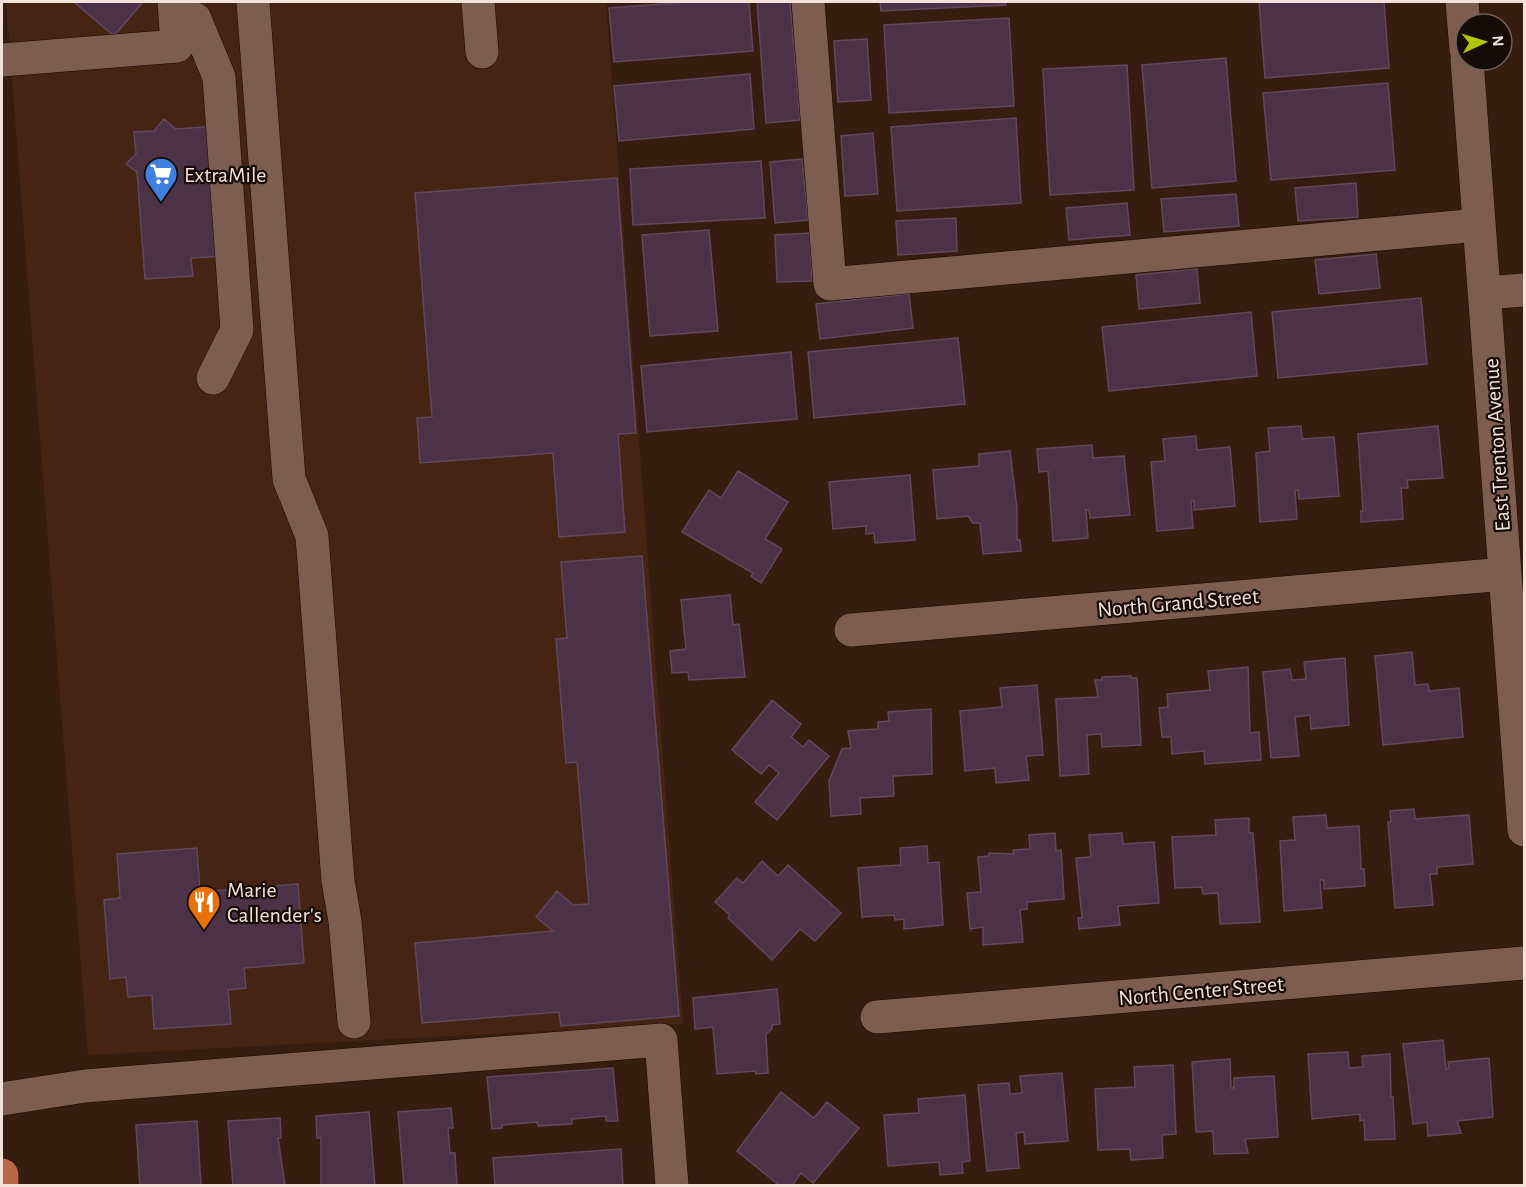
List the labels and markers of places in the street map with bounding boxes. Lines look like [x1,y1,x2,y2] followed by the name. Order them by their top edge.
[143,156,179,203] supermarket icon: ExtraMile
[184,164,267,186] place label: ExtraMile
[227,879,322,926] place label: Marie Callender's
[186,884,222,931] restaurant icon: Marie Callender's

